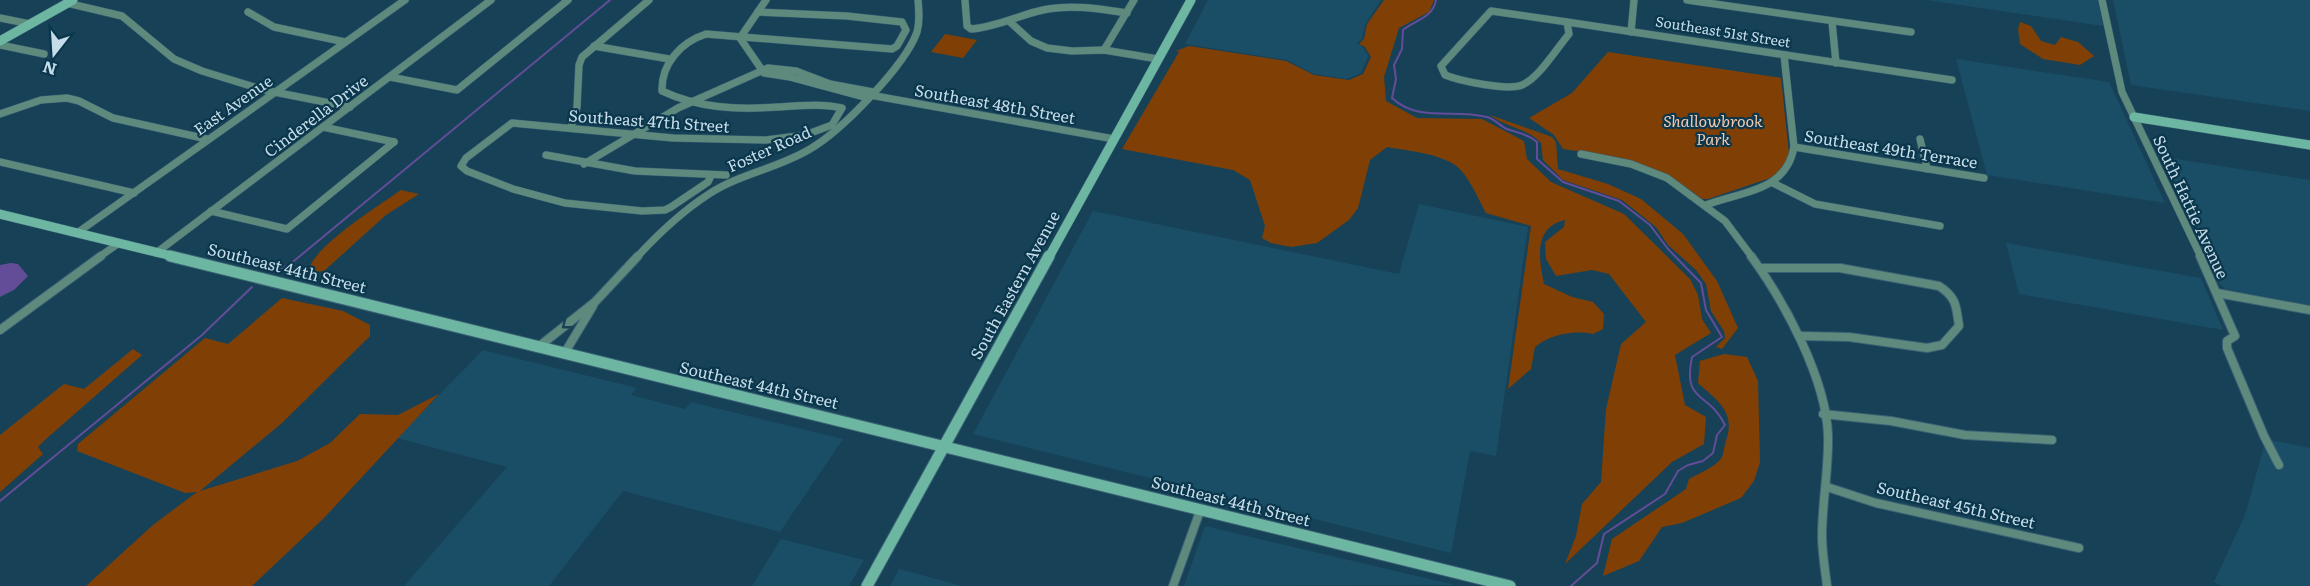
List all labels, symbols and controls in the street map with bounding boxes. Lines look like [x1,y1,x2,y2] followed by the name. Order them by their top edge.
[1654,10,1793,52] street label: Southeast 51st Street
[24,24,84,84] north arrow
[39,56,59,83] text: N
[188,68,277,140] street label: East Avenue
[258,68,372,162] street label: Cinderella Drive
[913,77,1078,129] street label: Southeast 48th Street
[568,102,731,138] street label: Southeast 47th Street
[1663,108,1763,150] park label: Shallowbrook Park
[723,119,815,177] street label: Foster Road
[1803,122,1980,174] street label: Southeast 49th Terrace
[2148,131,2236,282] street label: South Hattie Avenue
[963,206,1065,363] street label: South Eastern Avenue
[205,236,370,298] street label: Southeast 44th Street
[562,318,573,329] one-way arrow
[677,354,842,414] street label: Southeast 44th Street
[1149,469,1314,531] street label: Southeast 44th Street
[1875,474,2038,534] street label: Southeast 45th Street

